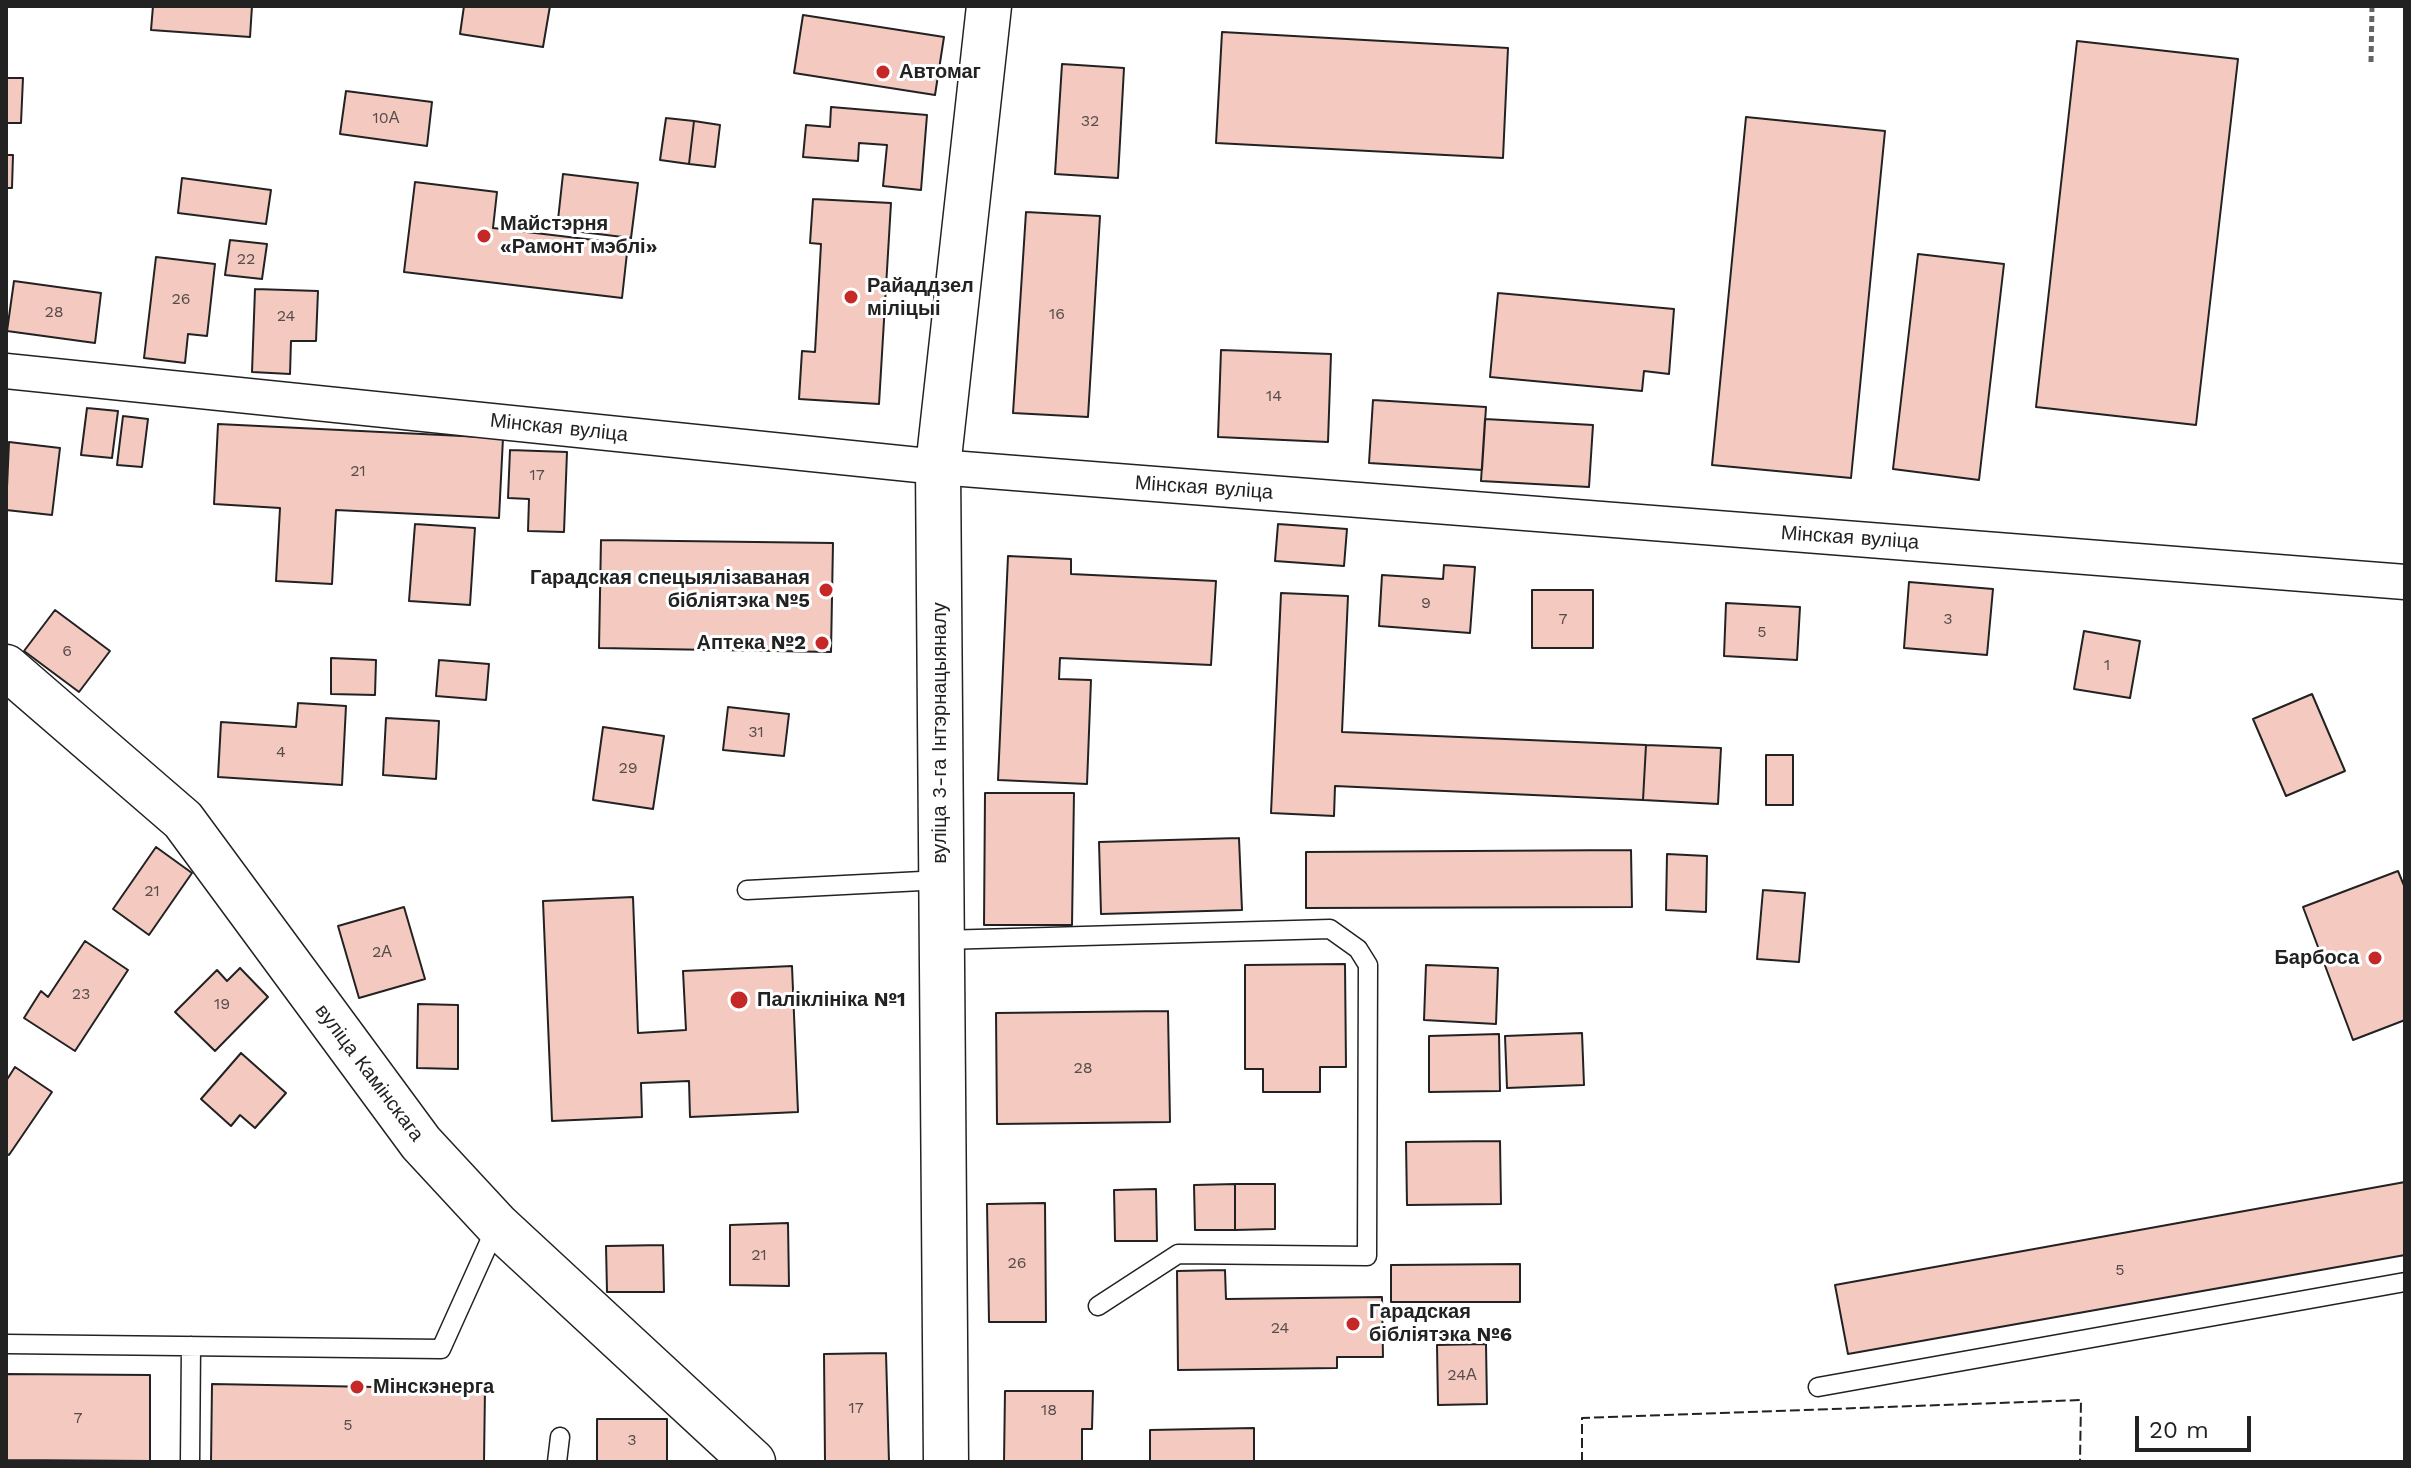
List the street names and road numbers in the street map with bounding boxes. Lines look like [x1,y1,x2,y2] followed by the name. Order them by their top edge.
[489,409,629,447] street label: Мінская вуліца
[1134,471,1274,505] street label: Мінская вуліца
[1780,521,1920,555] street label: Мінская вуліца
[928,602,952,864] street label: вуліца 3-га Інтэрнацыяналу
[310,1000,428,1146] street label: вуліца Камінскага

